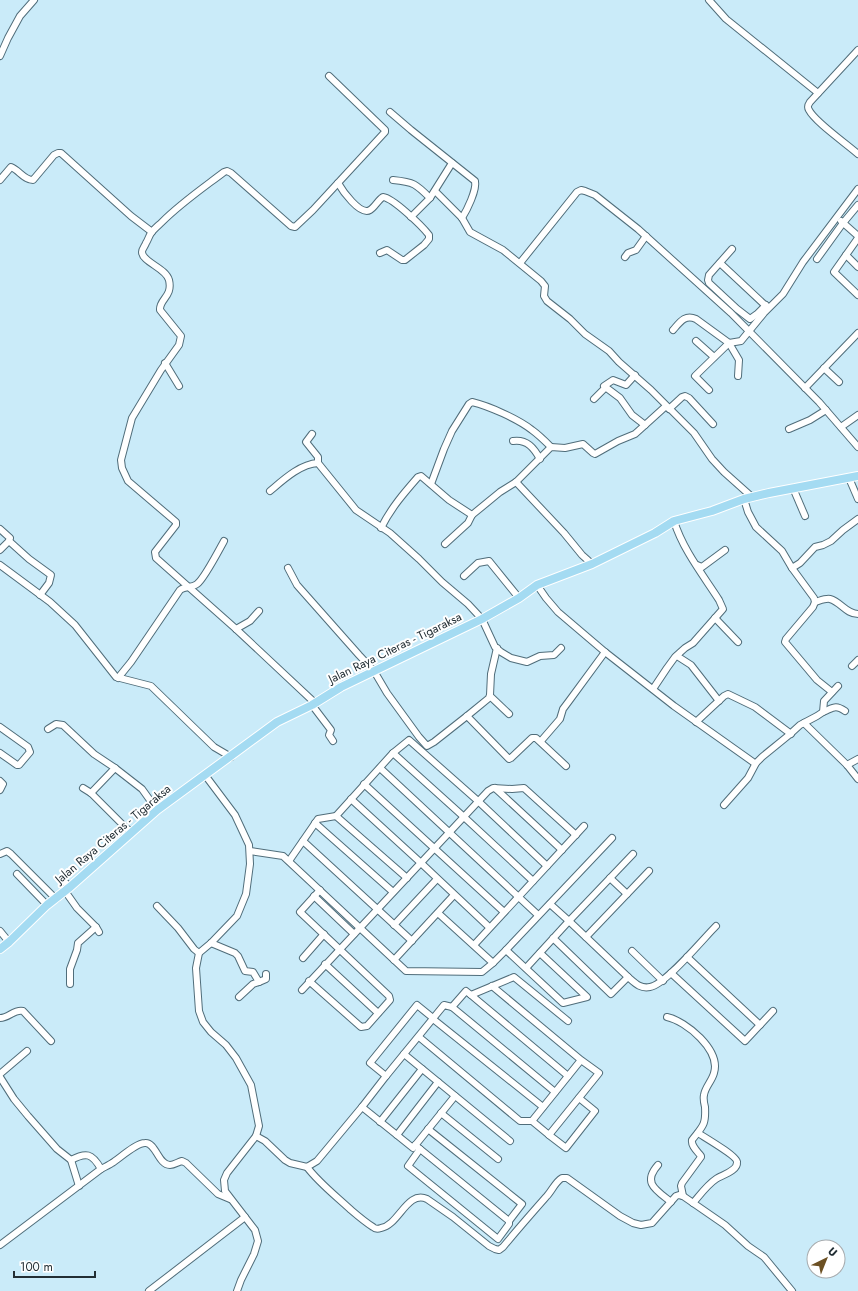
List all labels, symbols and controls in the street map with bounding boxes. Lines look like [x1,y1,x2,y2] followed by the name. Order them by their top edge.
[324,608,465,689] street label: Jalan Raya Citeras - Tigaraksa
[50,780,175,889] street label: Jalan Raya Citeras - Tigaraksa
[806,1239,846,1279] north arrow
[825,1243,841,1260] text: U
[14,1253,95,1279] scale bar
[20,1258,53,1276] text: 100 m

